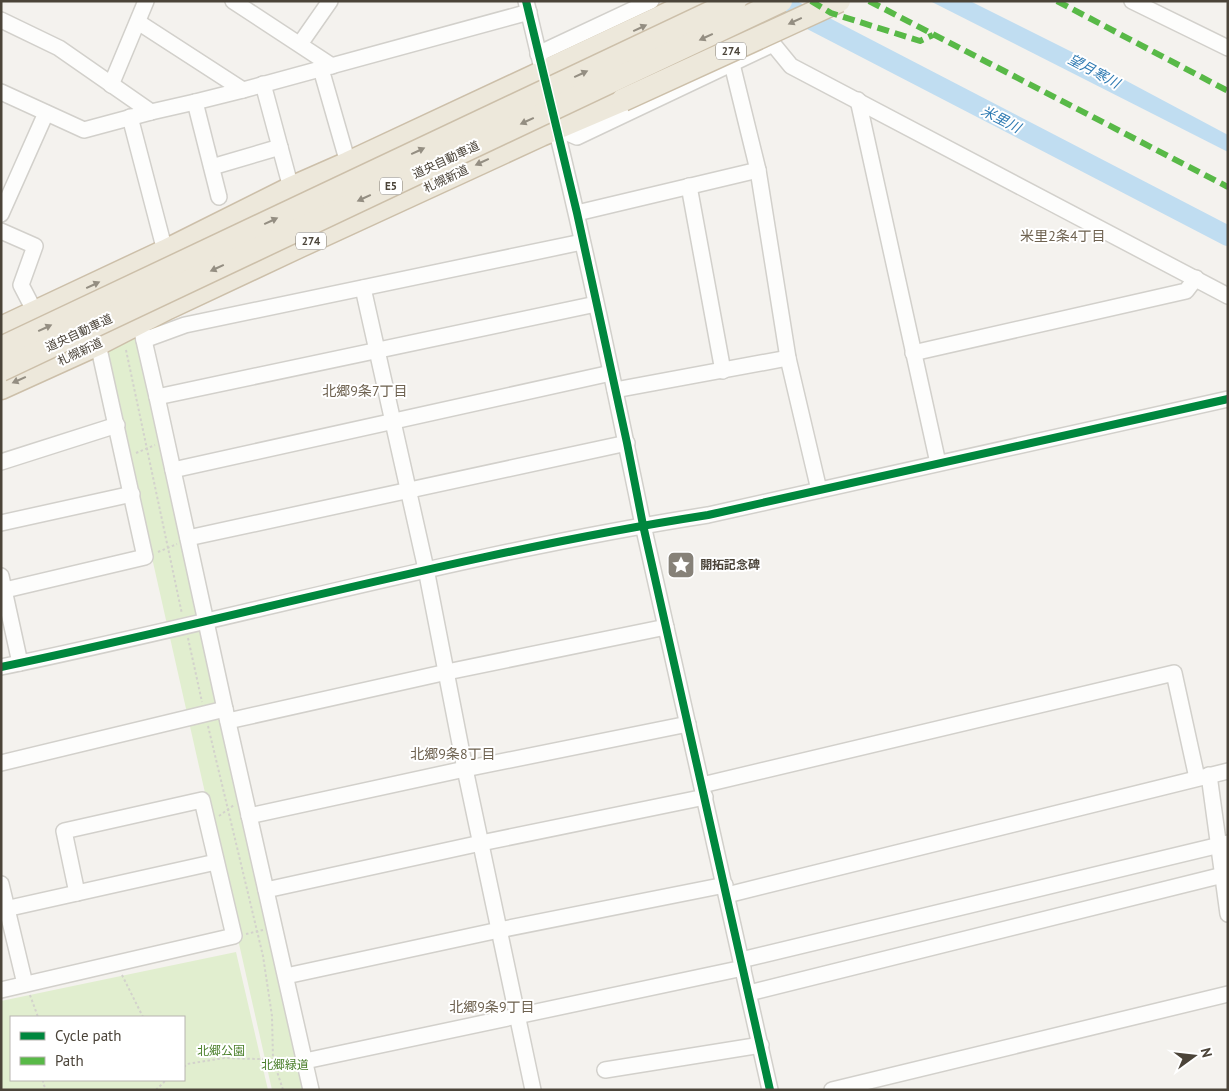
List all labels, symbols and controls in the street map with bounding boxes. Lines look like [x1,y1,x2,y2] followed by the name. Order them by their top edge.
[788,18,802,26] one-way arrow
[633,23,647,31] one-way arrow
[699,33,713,41] one-way arrow
[716,42,746,59] road number: 274
[1065,50,1125,93] water label: 望月寒川
[574,70,588,78] one-way arrow
[978,101,1026,137] water label: 米里川
[520,118,534,126] one-way arrow
[410,138,482,182] street label: 道央自動車道
[411,147,425,155] one-way arrow
[475,158,489,166] one-way arrow
[421,162,471,195] street label: 札幌新道
[380,178,402,195] road number: E5
[357,195,371,203] one-way arrow
[264,216,278,224] one-way arrow
[1020,227,1106,245] district label: 米里2条4丁目
[296,232,326,250] road number: 274
[210,264,225,272] one-way arrow
[86,280,100,288] one-way arrow
[43,311,115,355] street label: 道央自動車道
[38,323,52,331] one-way arrow
[55,335,105,368] street label: 札幌新道
[12,377,26,385] one-way arrow
[322,382,408,400] district label: 北郷9条7丁目
[666,550,696,580] place icon: 開拓記念碑
[700,557,760,572] place label: 開拓記念碑
[410,745,496,763] district label: 北郷9条8丁目
[449,998,535,1016] district label: 北郷9条9丁目
[10,1016,185,1081] legend
[55,1026,121,1045] text: Cycle path
[1169,1031,1219,1081] north arrow
[197,1043,245,1058] park label: 北郷公園
[1197,1046,1216,1059] text: N
[55,1051,84,1070] text: Path
[261,1057,309,1072] park label: 北郷緑道

